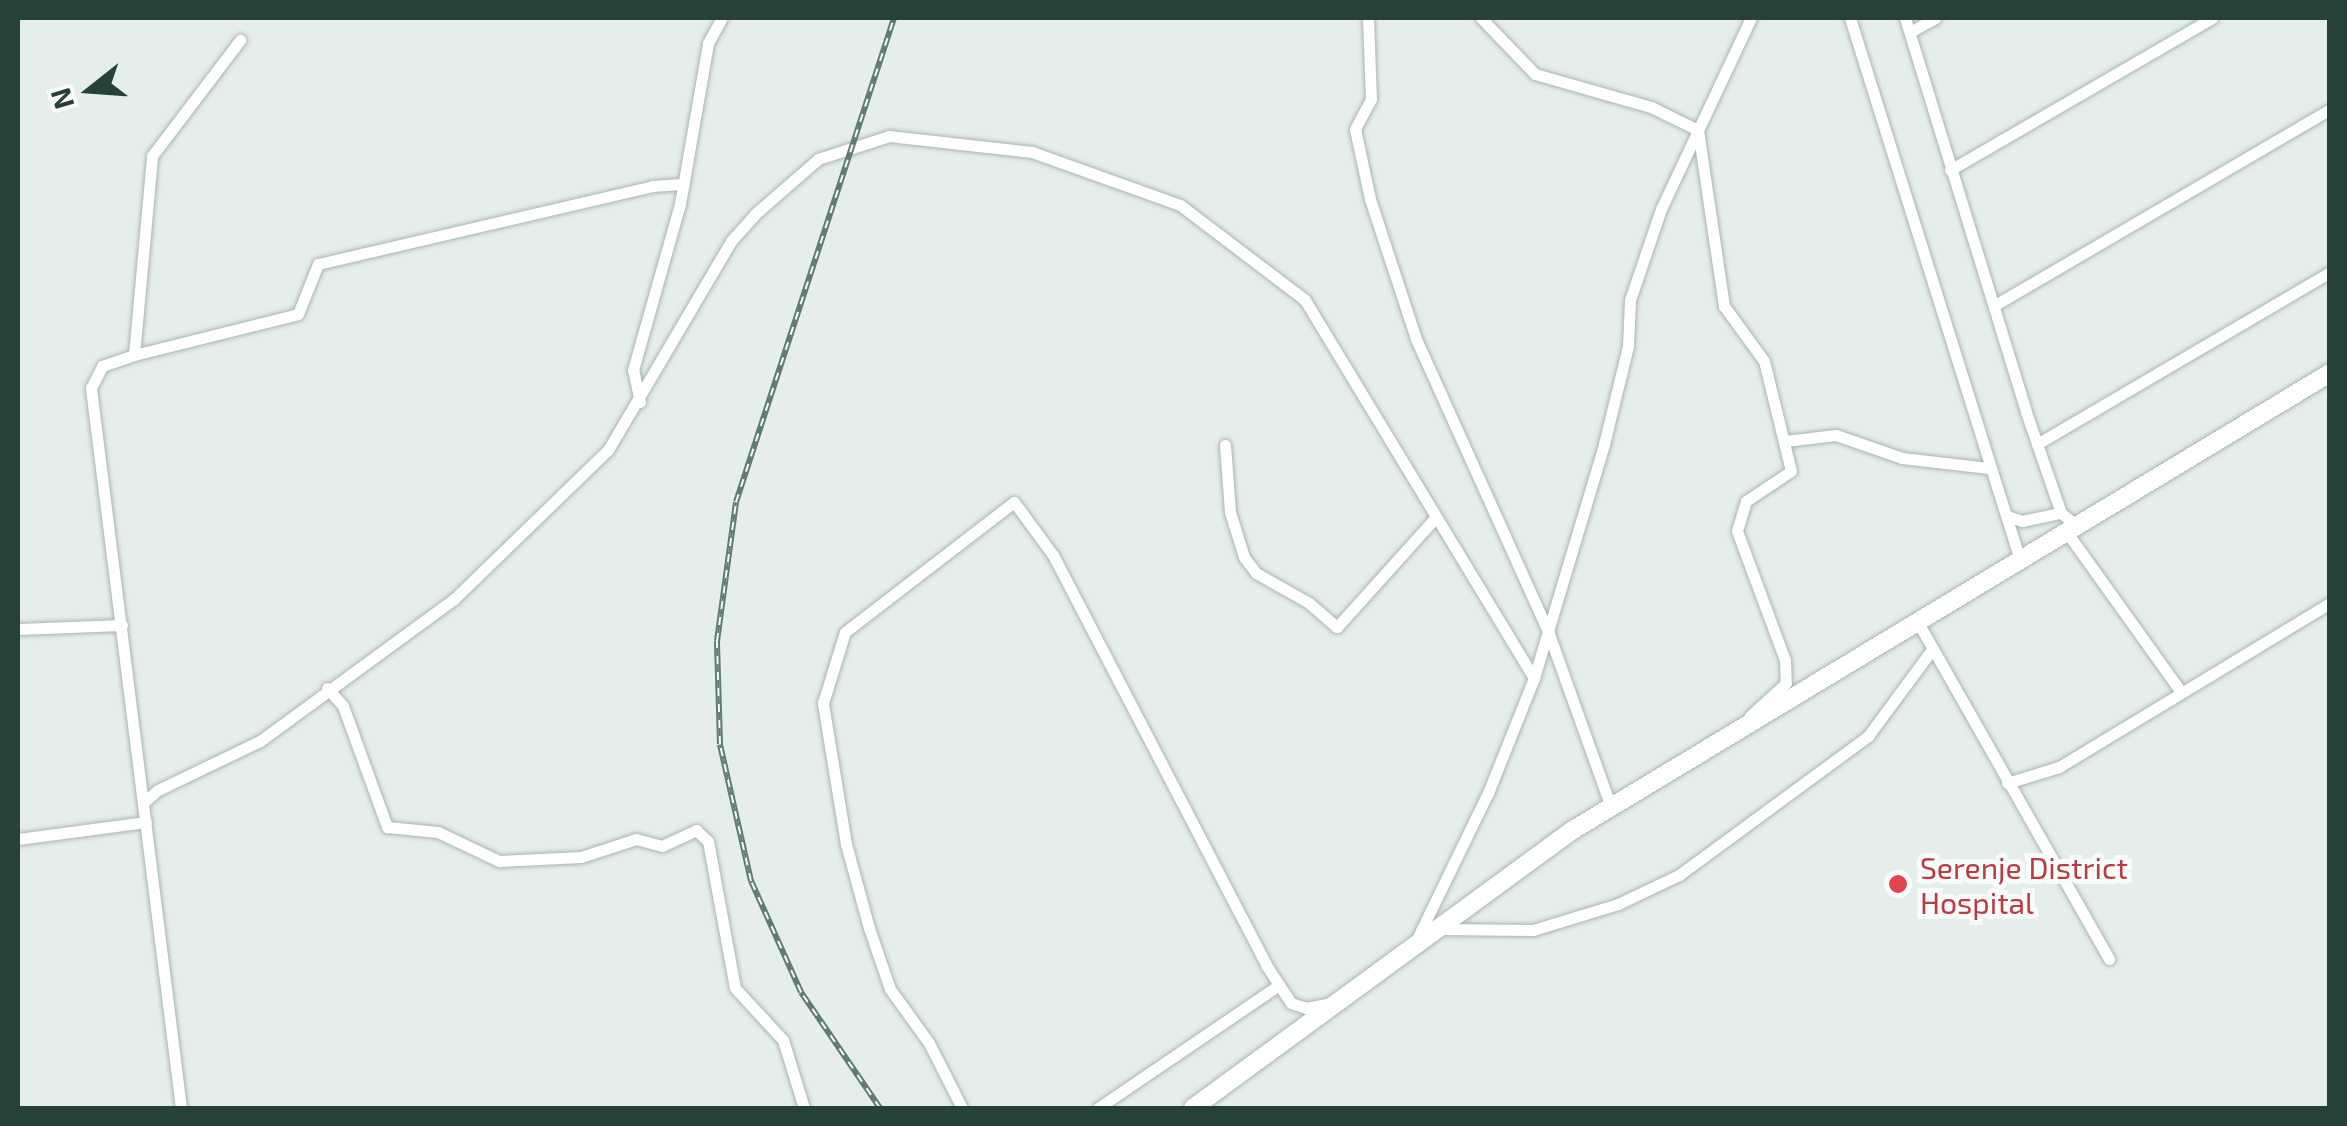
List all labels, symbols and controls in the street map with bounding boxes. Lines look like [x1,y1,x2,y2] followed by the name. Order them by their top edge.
[40,40,140,140] north arrow
[42,84,81,113] text: N
[1920,849,2128,920] place label: Serenje District Hospital
[1885,871,1911,897] marker: Serenje District Hospital

